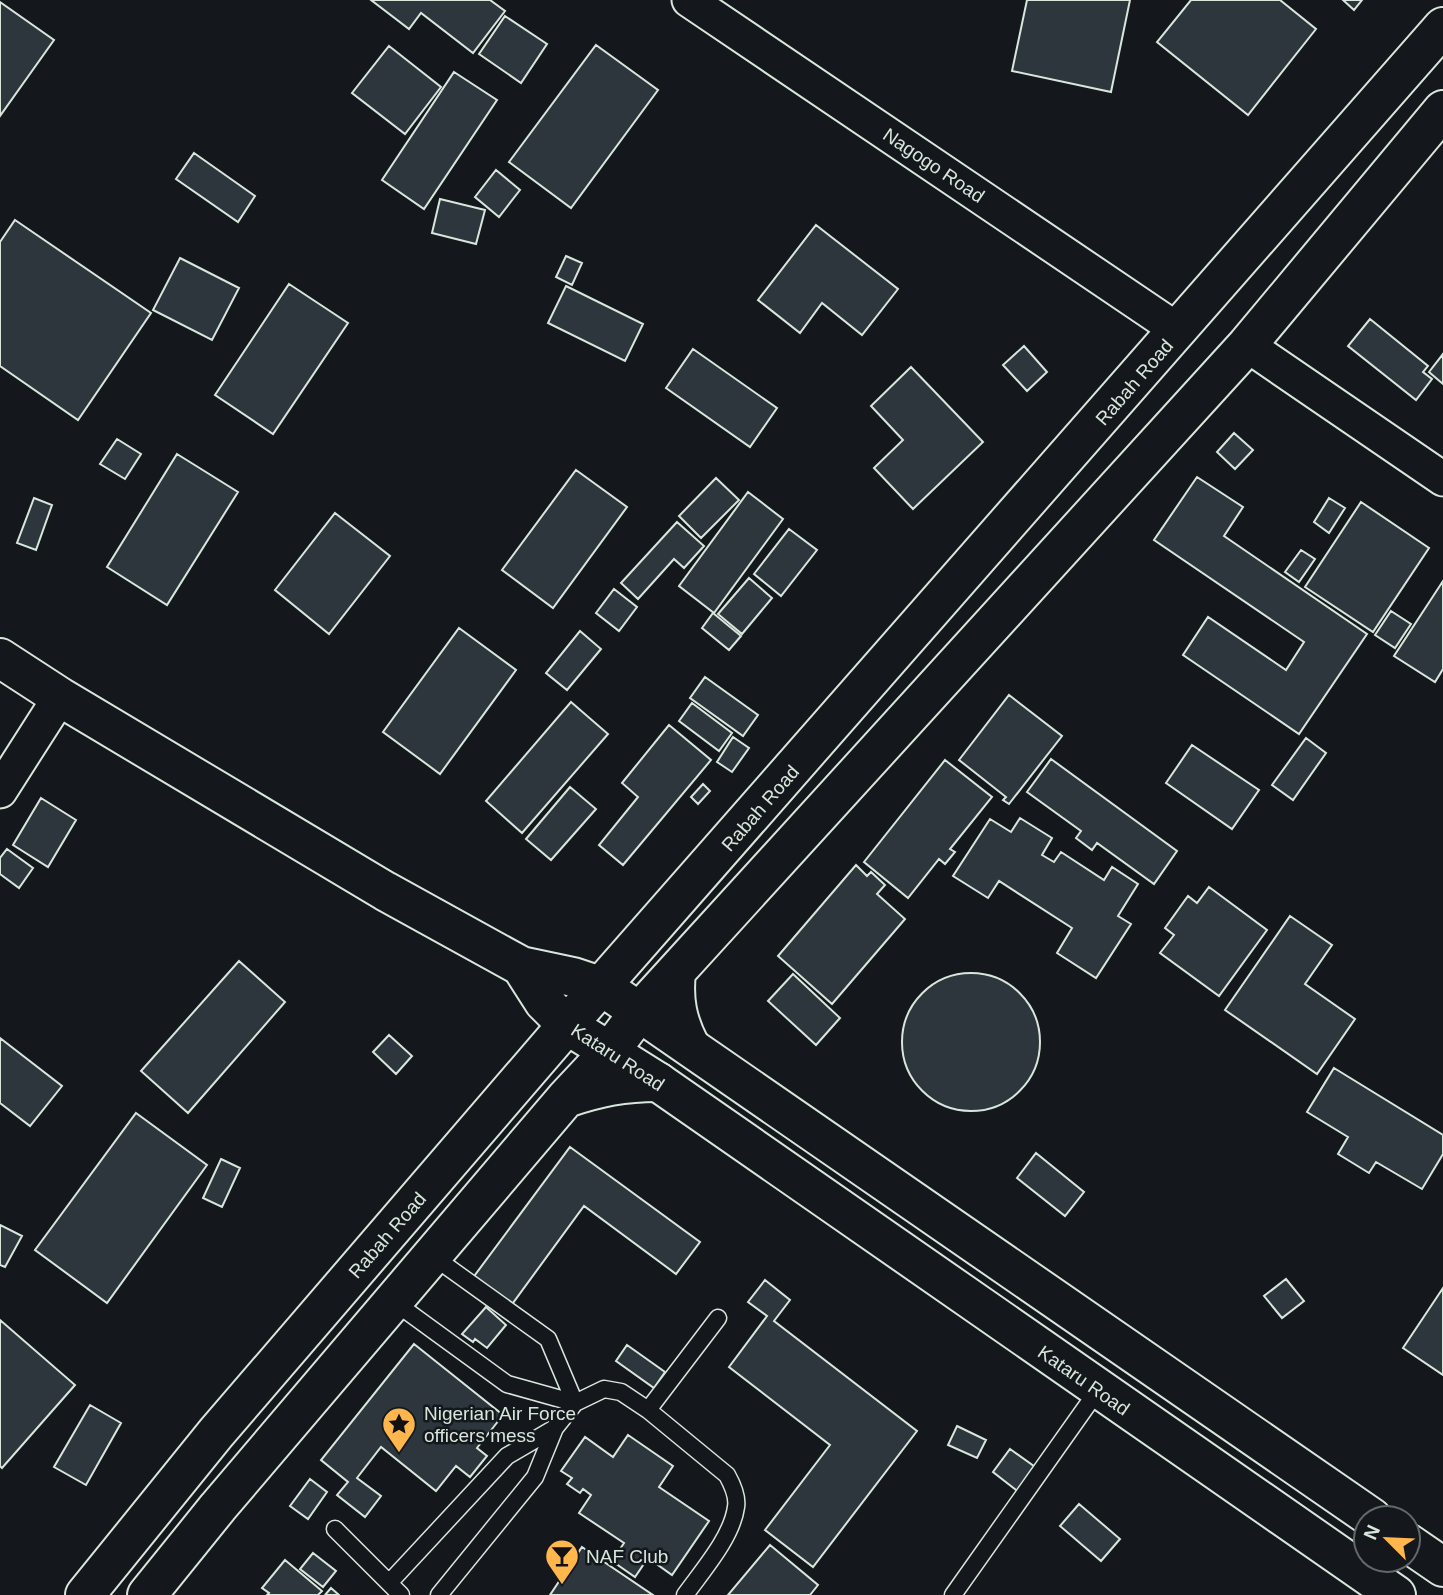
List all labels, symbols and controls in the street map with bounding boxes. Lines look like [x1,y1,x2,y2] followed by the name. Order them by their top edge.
[879,124,988,207] street label: Nagogo Road
[1091,335,1177,429] street label: Rabah Road
[717,761,803,855] street label: Rabah Road
[567,1020,668,1095] street label: Kataru Road
[344,1188,430,1282] street label: Rabah Road
[1034,1341,1133,1420] street label: Kataru Road
[424,1403,576,1446] place label: Nigerian Air Force officers mess
[380,1405,418,1454] place icon: Nigerian Air Force officers mess
[1352,1504,1422,1574] north arrow
[1360,1522,1384,1543] text: N
[543,1537,581,1586] bar icon: NAF Club
[586,1546,668,1567] place label: NAF Club

